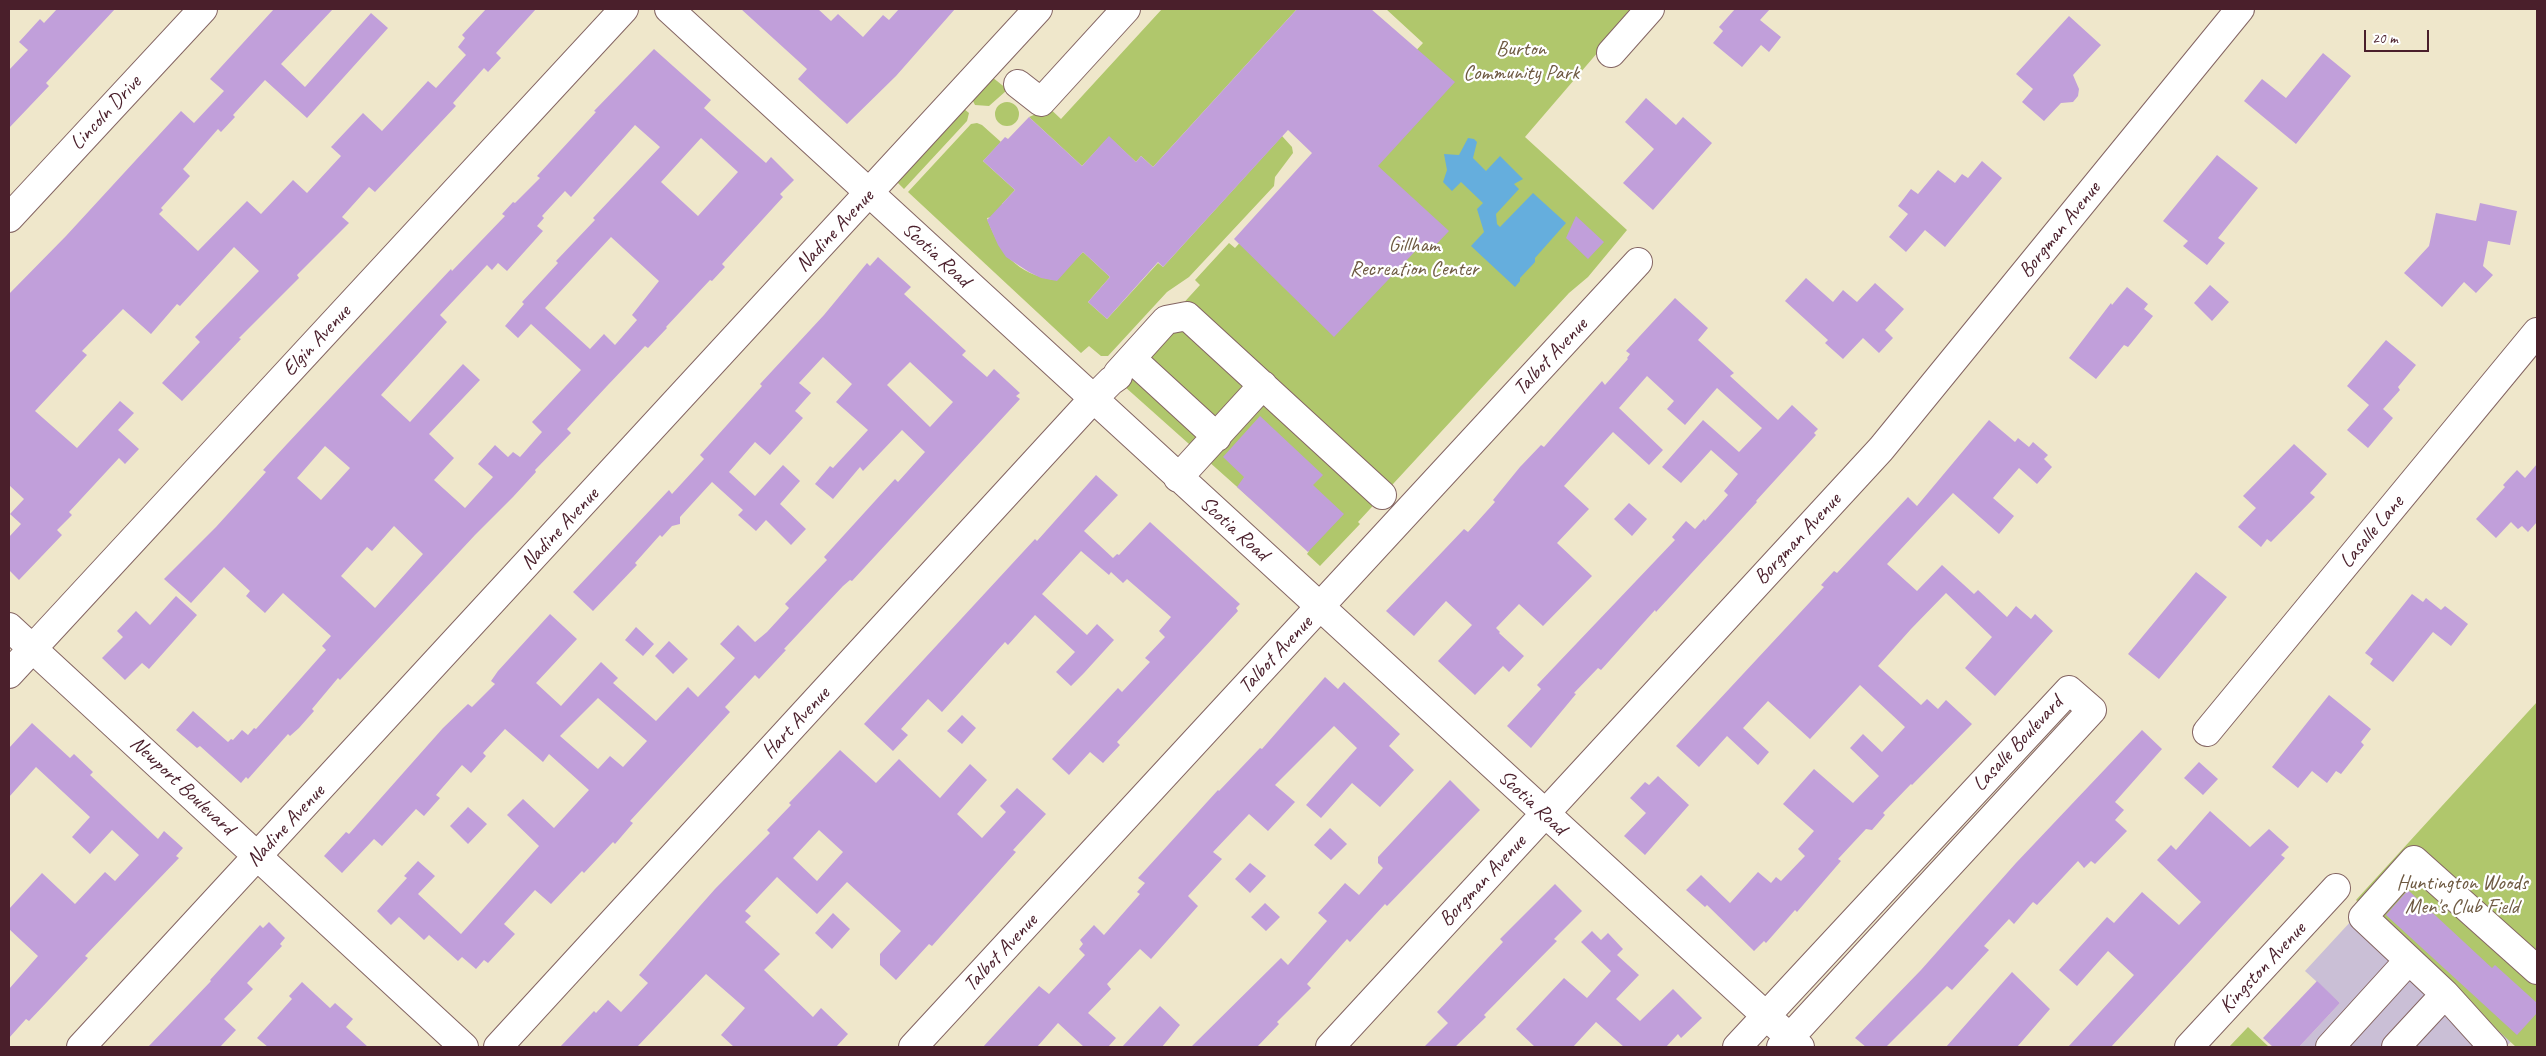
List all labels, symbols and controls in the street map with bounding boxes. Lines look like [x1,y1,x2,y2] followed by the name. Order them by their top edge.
[2366,20,2431,52] scale bar
[2372,29,2398,48] text: 20 m
[1463,36,1579,86] park label: Burton Community Park
[65,70,147,156] street label: Lincoln Drive
[2014,177,2106,283] street label: Borgman Avenue
[790,185,880,277] street label: Nadine Avenue
[897,217,975,293] street label: Scotia Road
[1350,232,1478,282] park label: Gillham Recreation Center
[277,300,357,382] street label: Elgin Avenue
[1509,313,1593,401] street label: Talbot Avenue
[515,483,605,575] street label: Nadine Avenue
[1749,488,1847,590] street label: Borgman Avenue
[1194,491,1274,567] street label: Scotia Road
[2334,491,2410,573] street label: Lasalle Lane
[1234,611,1318,699] street label: Talbot Avenue
[756,682,836,764] street label: Hart Avenue
[1967,691,2069,797] street label: Lasalle Boulevard
[124,731,240,841] street label: Newport Boulevard
[1493,765,1571,841] street label: Scotia Road
[241,780,331,872] street label: Nadine Avenue
[1434,830,1532,932] street label: Borgman Avenue
[2396,870,2528,920] park label: Huntington Woods Men's Club Field
[959,909,1043,997] street label: Talbot Avenue
[2214,917,2312,1019] street label: Kingston Avenue

